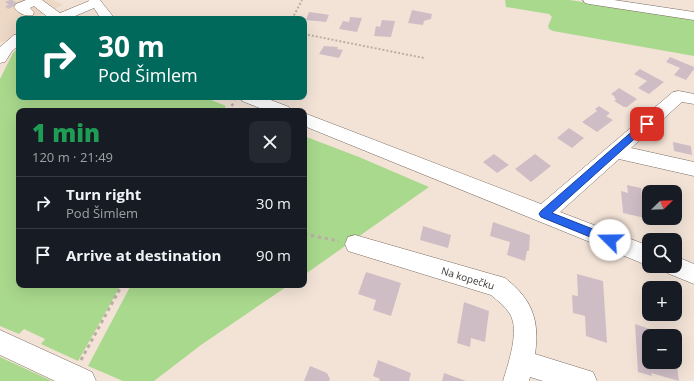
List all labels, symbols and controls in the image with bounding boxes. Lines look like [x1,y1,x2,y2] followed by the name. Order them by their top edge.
[98,27,165,65] text: 30 m
[32,32,84,84] icon: right
[98,63,198,87] text: Pod Šimlem
[630,107,664,141] pin
[636,113,658,135] icon: arrive
[32,116,100,149] text: 1 min
[249,121,291,163] button: close
[32,148,113,166] text: 120 m · 21:49
[66,184,141,204] text: Turn right
[642,185,682,225] north arrow
[642,185,682,369] map controls
[32,192,54,214] icon: right
[256,193,291,213] text: 30 m
[66,204,138,222] text: Pod Šimlem
[589,219,631,261] position arrow
[642,233,682,273] button: search
[32,244,54,266] icon: arrive
[66,245,221,265] text: Arrive at destination
[256,245,291,265] text: 90 m
[440,263,496,293] street label: Na kopečku
[642,281,682,321] button: +
[642,329,682,369] button: −

